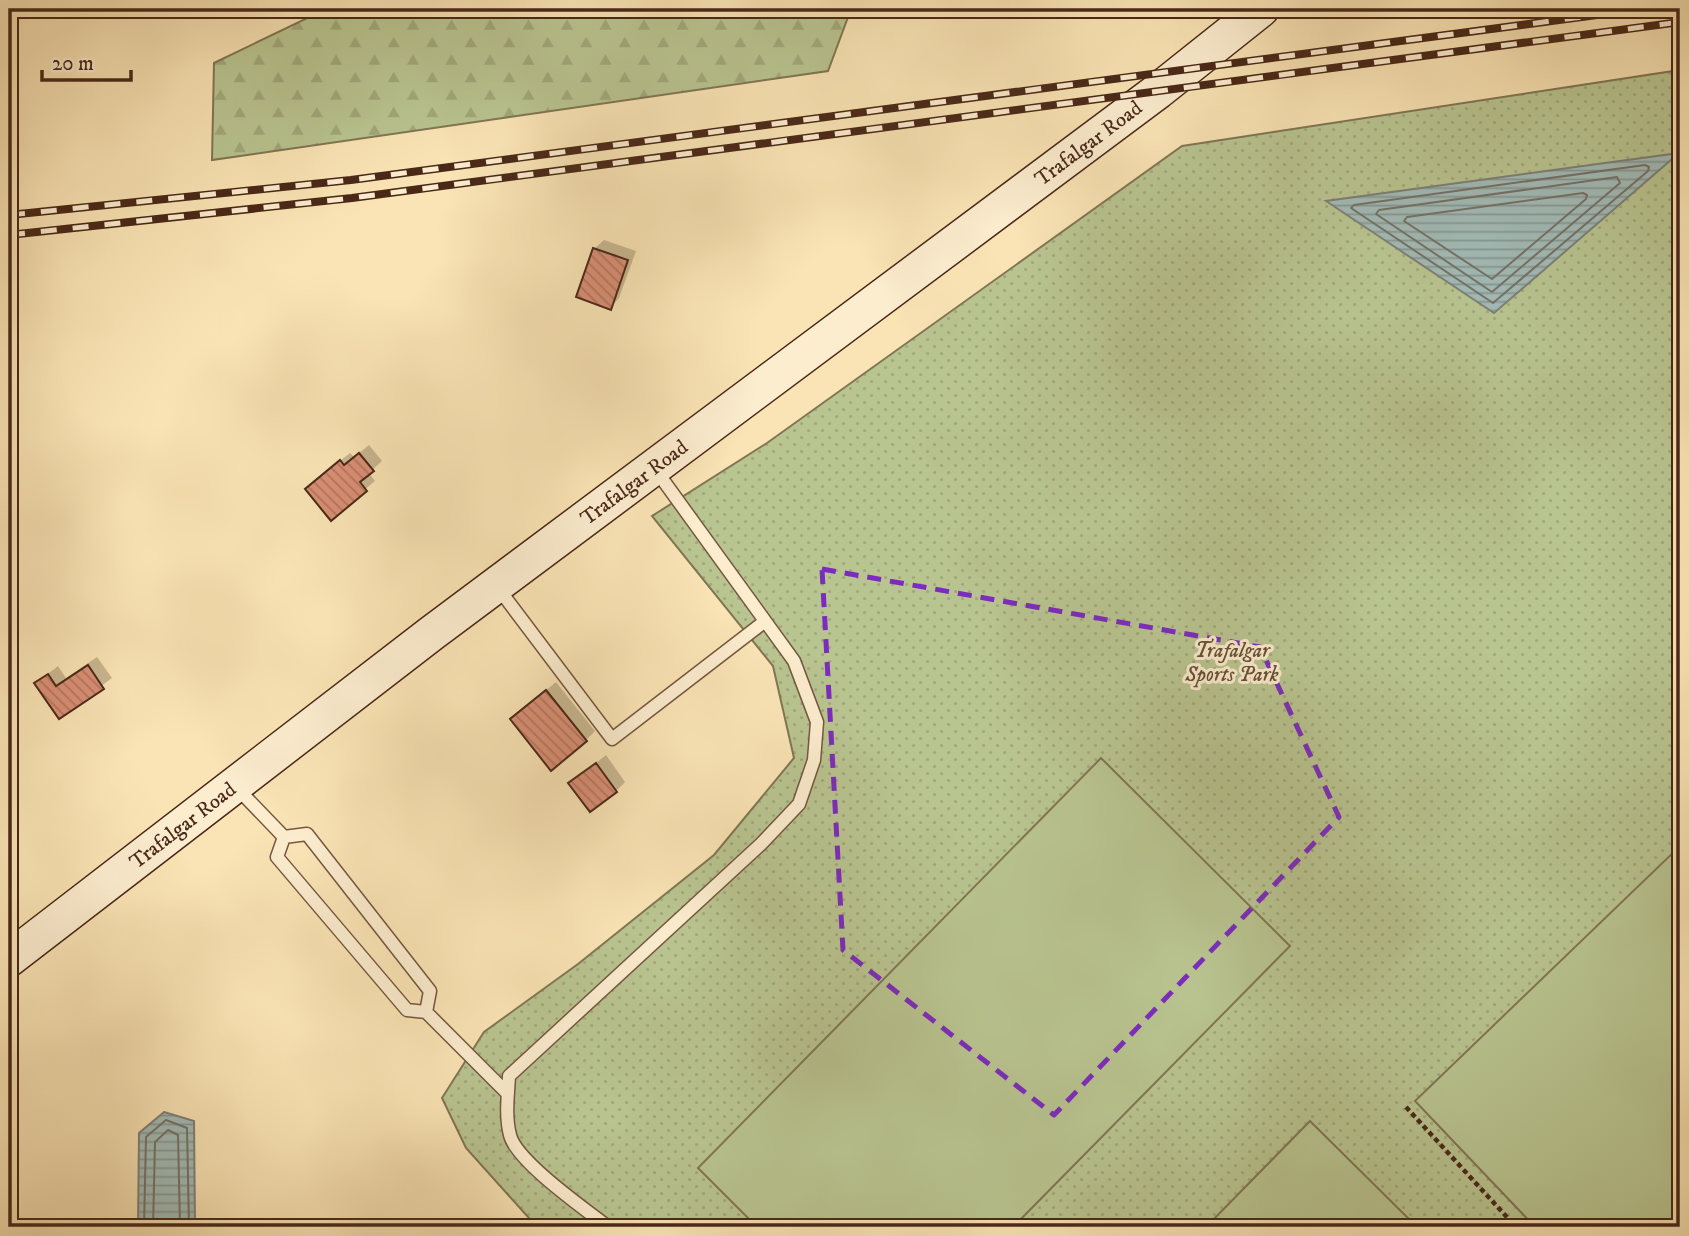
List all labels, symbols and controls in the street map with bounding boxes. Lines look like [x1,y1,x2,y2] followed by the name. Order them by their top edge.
[42,38,131,82] scale bar
[52,51,94,77] text: 20 m
[1030,95,1148,192] street label: Trafalgar Road
[576,434,694,532] street label: Trafalgar Road
[1184,638,1279,688] park label: Trafalgar Sports Park
[125,777,242,875] street label: Trafalgar Road

